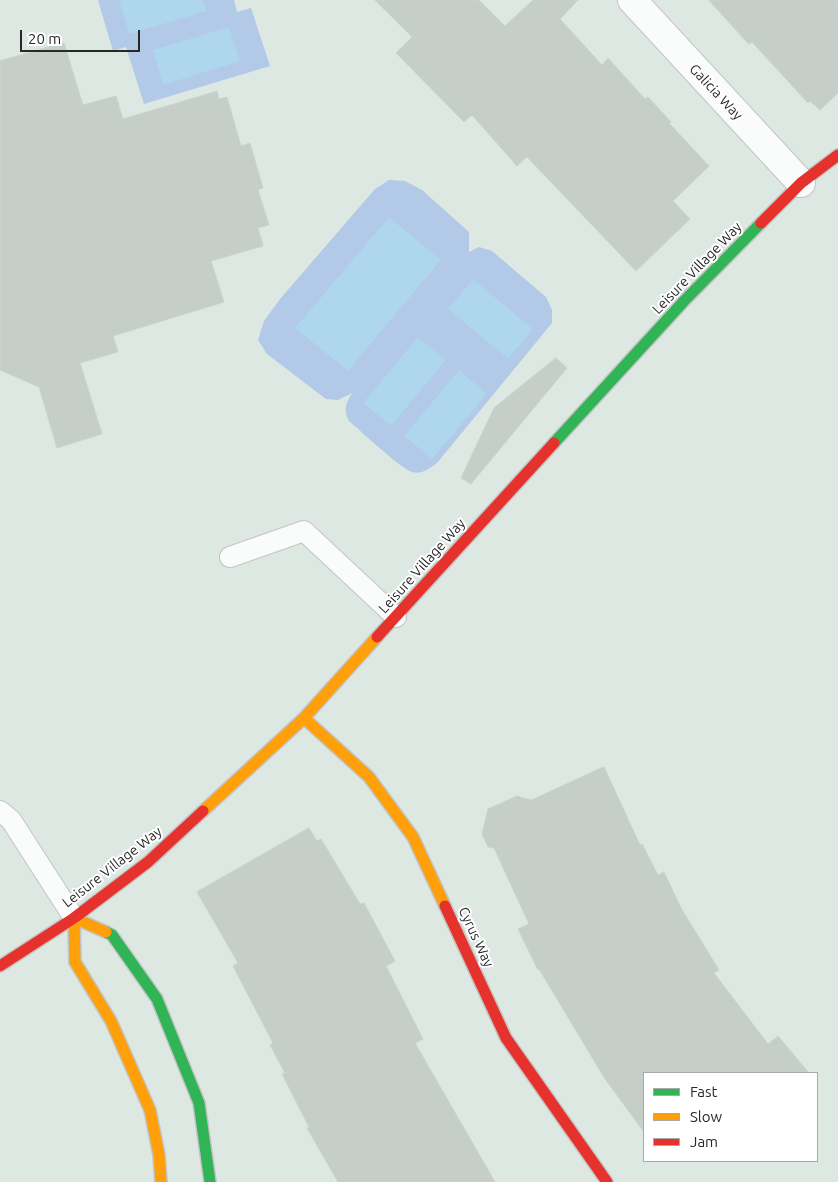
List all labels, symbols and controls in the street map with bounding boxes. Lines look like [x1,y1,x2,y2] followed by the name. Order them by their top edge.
[22,20,142,52] scale bar
[28,30,61,47] text: 20 m
[686,61,746,123] street label: Galicia Way
[649,218,745,318] street label: Leisure Village Way
[375,515,469,617] street label: Leisure Village Way
[59,823,165,911] street label: Leisure Village Way
[455,904,497,970] street label: Cyrus Way
[643,1072,818,1162] legend
[690,1083,717,1100] text: Fast
[690,1108,722,1125] text: Slow
[690,1133,718,1150] text: Jam

